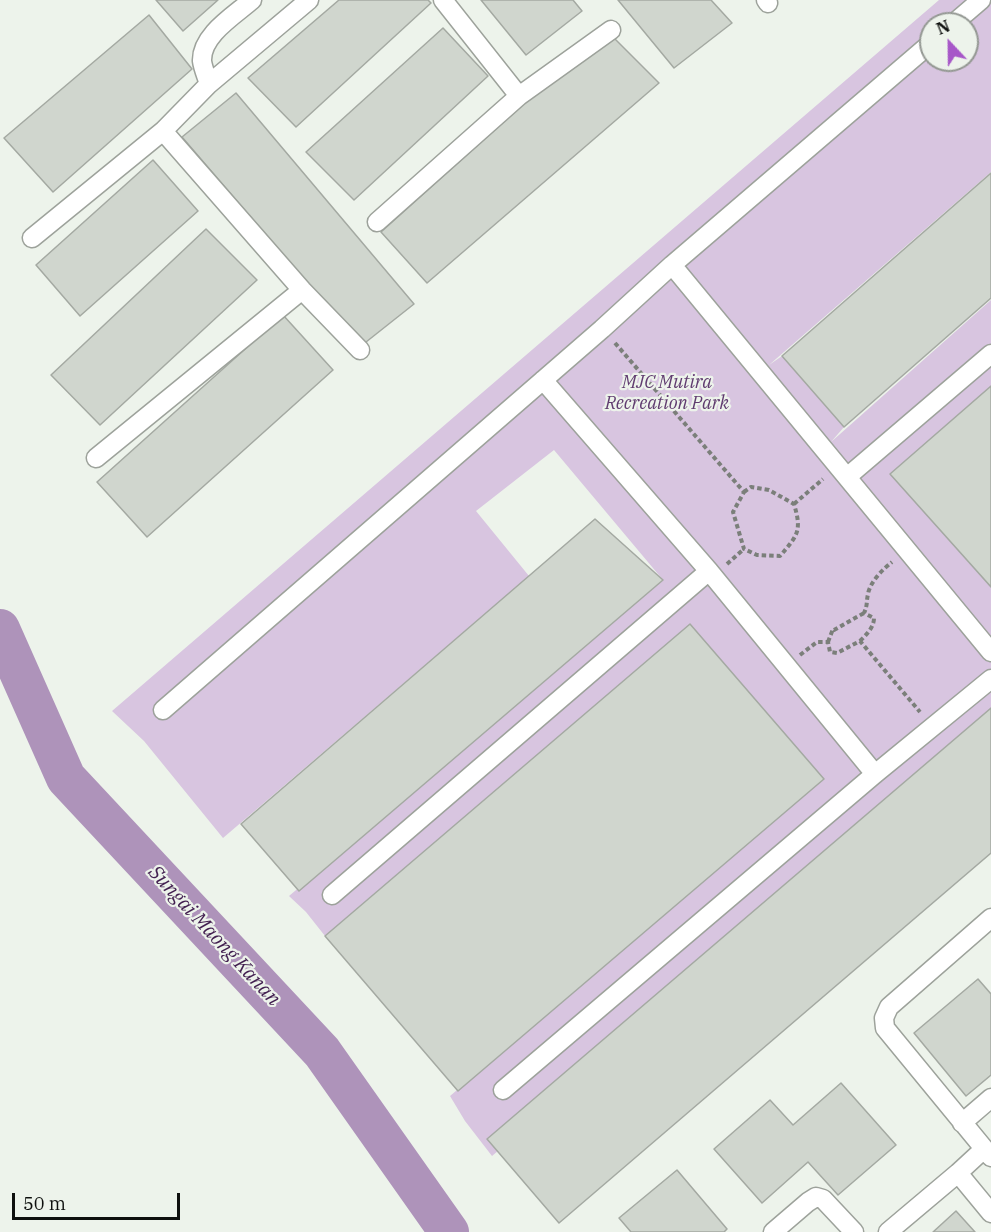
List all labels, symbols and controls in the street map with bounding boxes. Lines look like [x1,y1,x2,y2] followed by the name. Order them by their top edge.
[919,12,979,72] north arrow
[933,16,953,39] text: N
[605,372,729,415] park label: MJC Mutira Recreation Park
[143,861,285,1011] water label: Sungai Maong Kanan
[15,1181,183,1219] scale bar
[23,1192,66,1215] text: 50 m

